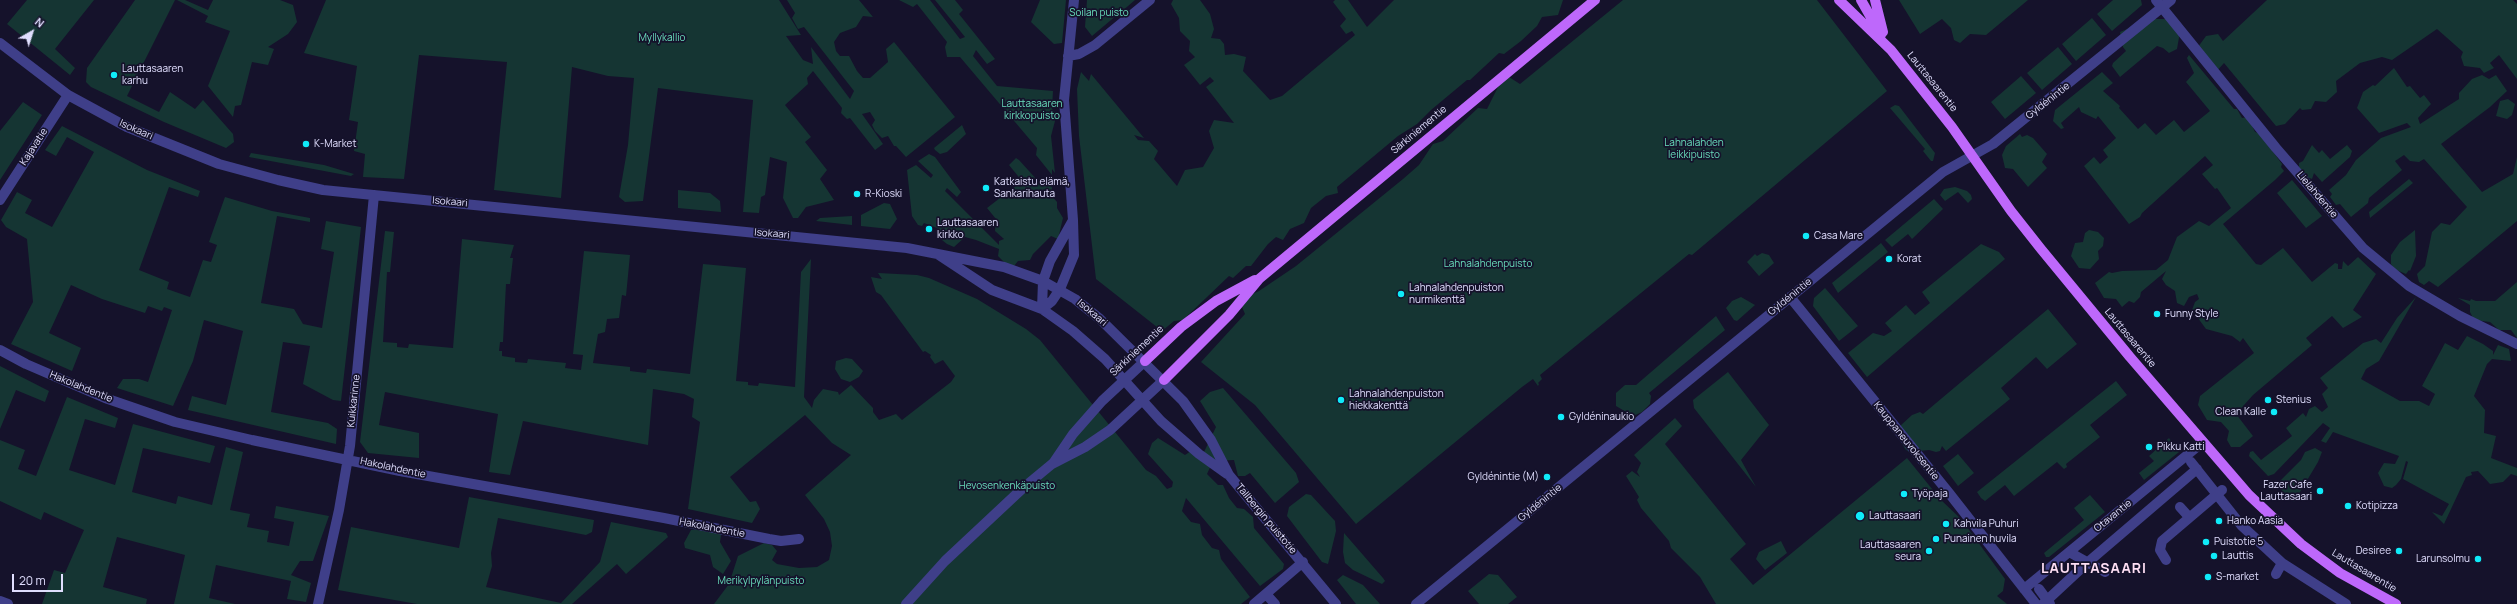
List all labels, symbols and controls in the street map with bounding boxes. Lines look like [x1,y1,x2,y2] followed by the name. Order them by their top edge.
[1069,7,1129,19] park label: Soilan puisto
[12,12,52,52] north arrow
[32,14,48,31] text: N
[638,32,686,44] park label: Myllykallio
[1904,50,1960,114] street label: Lauttasaarentie
[122,63,183,86] place label: Lauttasaaren karhu
[109,70,119,80] marker: Lauttasaaren karhu
[2024,80,2072,122] street label: Gyldénintie
[1001,98,1063,122] park label: Lauttasaaren kirkkopuisto
[1389,103,1449,157] street label: Särkiniementie
[117,117,155,143] street label: Isokaari
[18,126,50,168] street label: Kajavatie
[1664,137,1724,160] park label: Lahnalahden leikkipuisto
[314,138,356,150] place label: K-Market
[301,139,311,149] marker: K-Market
[2294,169,2340,221] street label: Lielahdentie
[994,176,1070,200] place label: Katkaistu elämä, Sankarihauta
[981,183,991,193] marker: Katkaistu elämä, Sankarihauta
[865,188,902,200] place label: R-Kioski
[852,189,862,199] marker: R-Kioski
[432,194,468,210] street label: Isokaari
[937,217,998,240] place label: Lauttasaaren kirkko
[924,224,934,234] marker: Lauttasaaren kirkko
[754,226,790,242] street label: Isokaari
[1814,230,1863,242] place label: Casa Mare
[1801,231,1811,241] marker: Casa Mare
[1897,253,1921,265] place label: Korat
[1884,254,1894,264] marker: Korat
[1444,258,1532,270] park label: Lahnalahdenpuisto
[1766,276,1814,318] street label: Gyldénintie
[1409,282,1504,306] place label: Lahnalahdenpuiston nurmikenttä
[1396,289,1406,299] marker: Lahnalahdenpuiston nurmikenttä
[1075,297,1109,329] street label: Isokaari
[2102,306,2158,370] street label: Lauttasaarentie
[2165,308,2218,320] place label: Funny Style
[2152,309,2162,319] marker: Funny Style
[1108,323,1166,379] street label: Särkiniementie
[48,369,114,405] street label: Hakolahdentie
[345,374,363,428] street label: Kuikkarinne
[1349,388,1444,412] place label: Lahnalahdenpuiston hiekkakenttä
[2276,394,2311,406] place label: Stenius
[1336,395,1346,405] marker: Lahnalahdenpuiston hiekkakenttä
[2263,395,2273,405] marker: Stenius
[1871,399,1941,483] street label: Kauppaneuvoksentie
[2215,406,2266,418] place label: Clean Kalle
[2269,407,2279,417] marker: Clean Kalle
[1569,411,1634,423] place label: Gyldéninaukio
[1556,412,1566,422] marker: Gyldéninaukio
[2157,441,2204,453] place label: Pikku Katti
[2144,442,2154,452] marker: Pikku Katti
[359,455,427,481] street label: Hakolahdentie
[1467,471,1539,483] place label: Gyldénintie (M)
[1542,472,1552,482] marker: Gyldénintie (M)
[2260,479,2312,502] place label: Fazer Cafe Lauttasaari
[959,480,1055,492] park label: Hevosenkenkäpuisto
[1233,481,1299,557] street label: Tallbergin puistotie
[1516,482,1564,524] street label: Gyldénintie
[2315,486,2325,496] marker: Fazer Cafe Lauttasaari
[1912,488,1948,500] place label: Työpaja
[1899,489,1909,499] marker: Työpaja
[2092,497,2134,535] street label: Otavantie
[2356,500,2398,512] place label: Kotipizza
[2343,501,2353,511] marker: Kotipizza
[1854,510,1866,522] marker: Lauttasaari
[1869,510,1921,522] place label: Lauttasaari
[2227,515,2283,527] place label: Hanko Aasia
[678,516,746,540] street label: Hakolahdentie
[2214,516,2224,526] marker: Hanko Aasia
[1954,518,2019,530] place label: Kahvila Puhuri
[1941,519,1951,529] marker: Kahvila Puhuri
[1944,533,2017,545] place label: Punainen huvila
[1931,534,1941,544] marker: Punainen huvila
[2214,536,2263,548] place label: Puistotie 5
[2201,537,2211,547] marker: Puistotie 5
[1860,539,1921,562] place label: Lauttasaaren seura
[2356,545,2391,557] place label: Desiree
[1924,546,1934,556] marker: Lauttasaaren seura
[2394,546,2404,556] marker: Desiree
[2330,547,2398,595] street label: Lauttasaarentie
[2222,550,2254,562] place label: Lauttis
[2209,551,2219,561] marker: Lauttis
[2416,553,2470,565] place label: Larunsolmu
[2473,554,2483,564] marker: Larunsolmu
[2041,561,2147,577] district label: LAUTTASAARI
[14,566,65,592] scale bar
[2216,571,2259,583] place label: S-market
[19,572,46,589] text: 20 m
[2203,572,2213,582] marker: S-market
[718,575,804,587] park label: Merikylpylänpuisto

